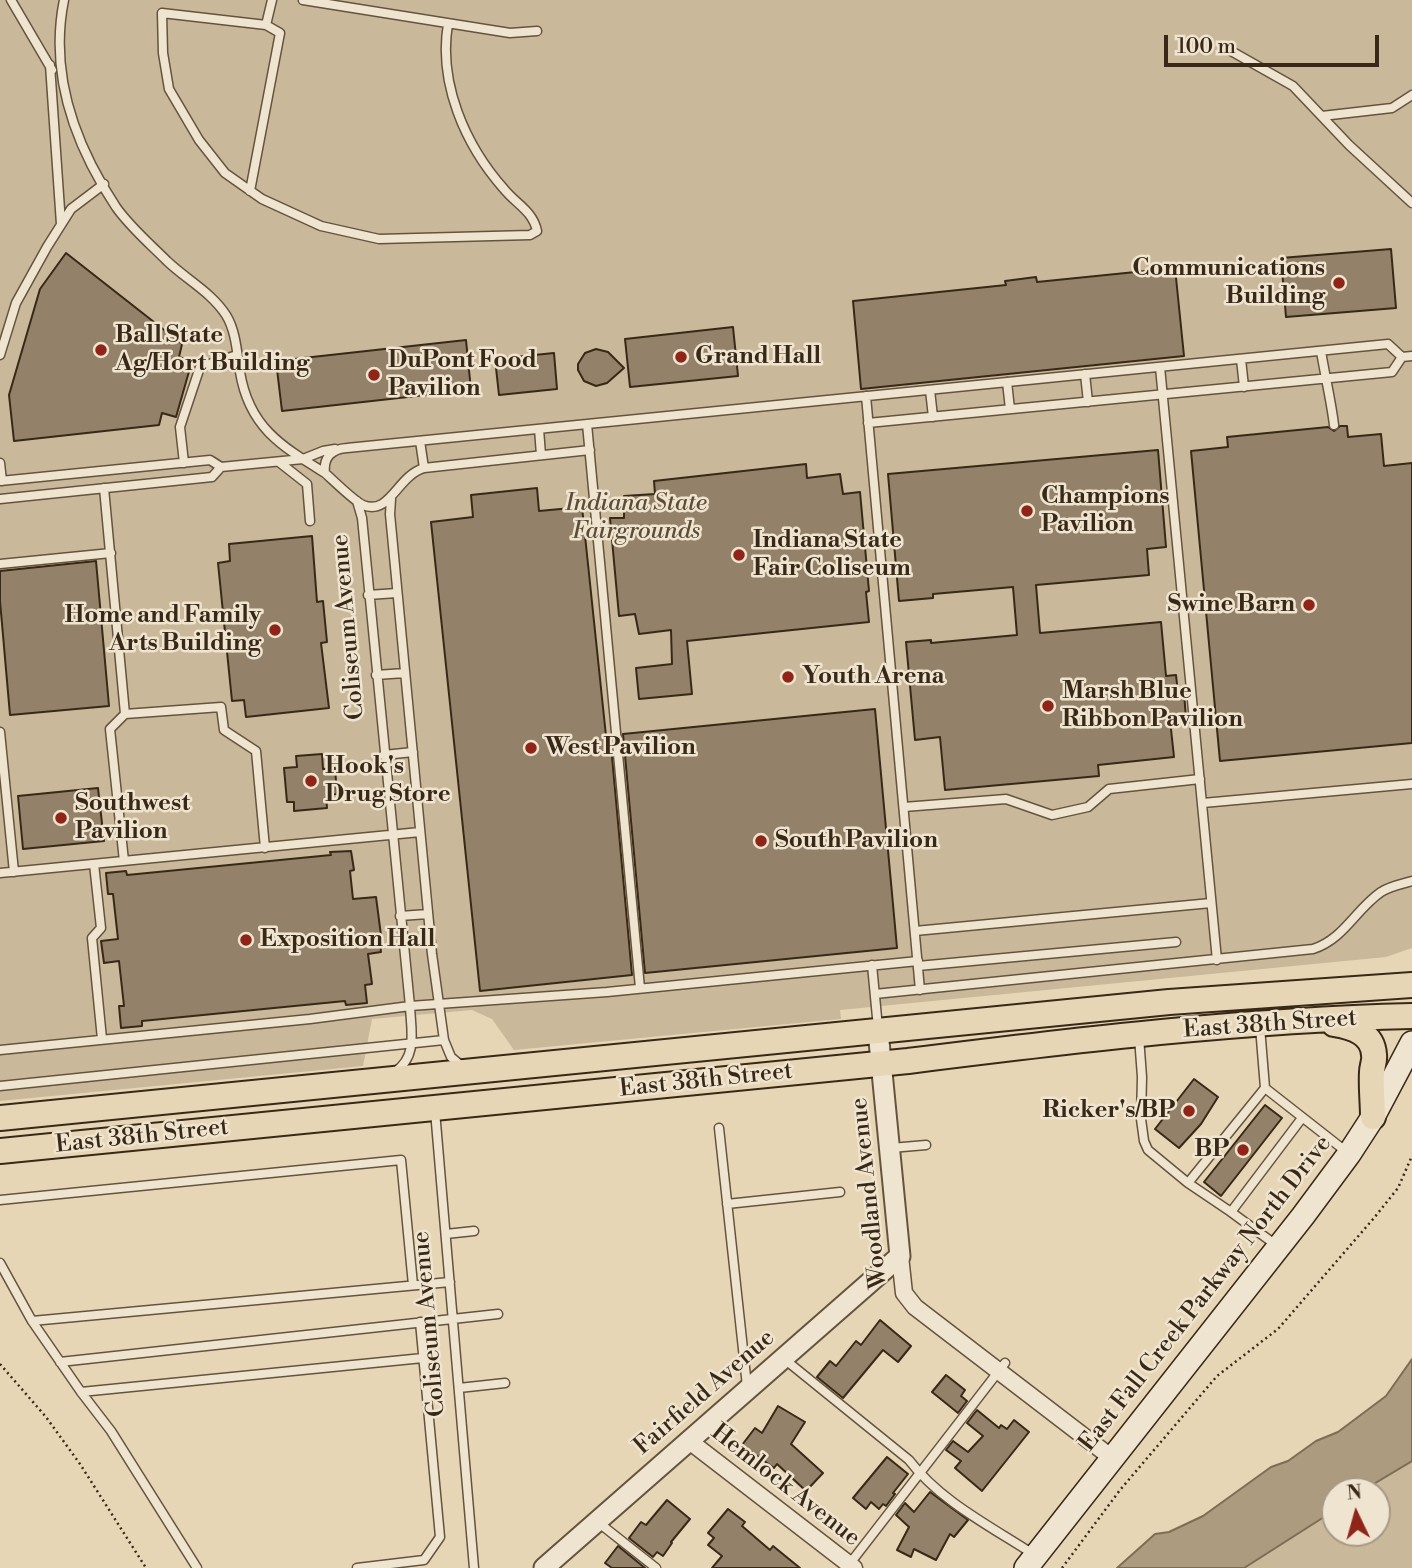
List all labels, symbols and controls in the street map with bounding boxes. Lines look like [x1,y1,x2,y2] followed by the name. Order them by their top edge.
[1167,21,1382,65] scale bar
[1177,34,1236,60] text: 100 m
[1132,255,1325,311] place label: Communications Building
[1331,275,1347,291] marker: Communications Building
[115,322,309,378] place label: Ball State Ag/Hort Building
[93,342,109,358] marker: Ball State Ag/Hort Building
[695,343,821,371] place label: Grand Hall
[388,347,537,403] place label: DuPont Food Pavilion
[673,349,689,365] marker: Grand Hall
[366,367,382,383] marker: DuPont Food Pavilion
[1041,483,1170,539] place label: Champions Pavilion
[565,490,707,546] park label: Indiana State Fairgrounds
[1019,503,1035,519] marker: Champions Pavilion
[753,527,911,583] place label: Indiana State Fair Coliseum
[327,533,371,721] street label: Coliseum Avenue
[731,547,747,563] marker: Indiana State Fair Coliseum
[1168,591,1295,619] place label: Swine Barn
[1301,597,1317,613] marker: Swine Barn
[65,602,261,658] place label: Home and Family Arts Building
[267,622,283,638] marker: Home and Family Arts Building
[802,663,944,691] place label: Youth Arena
[780,669,796,685] marker: Youth Arena
[1062,678,1243,734] place label: Marsh Blue Ribbon Pavilion
[1040,698,1056,714] marker: Marsh Blue Ribbon Pavilion
[545,734,696,762] place label: West Pavilion
[523,740,539,756] marker: West Pavilion
[325,753,451,809] place label: Hook's Drug Store
[303,773,319,789] marker: Hook's Drug Store
[75,790,190,846] place label: Southwest Pavilion
[53,810,69,826] marker: Southwest Pavilion
[775,827,938,855] place label: South Pavilion
[753,833,769,849] marker: South Pavilion
[260,926,435,954] place label: Exposition Hall
[238,932,254,948] marker: Exposition Hall
[1182,1005,1358,1045] street label: East 38th Street
[618,1058,794,1104] street label: East 38th Street
[846,1096,894,1290] street label: Woodland Avenue
[1042,1097,1175,1125] place label: Ricker's/BP
[1181,1103,1197,1119] marker: Ricker's/BP
[54,1114,230,1160] street label: East 38th Street
[1074,1130,1338,1458] street label: East Fall Creek Parkway North Drive
[1194,1136,1229,1164] place label: BP
[1235,1142,1251,1158] marker: BP
[408,1230,452,1418] street label: Coliseum Avenue
[629,1324,781,1462] street label: Fairfield Avenue
[705,1419,865,1553] street label: Hemlock Avenue
[1321,1477,1391,1547] north arrow
[1346,1480,1363,1506] text: N

